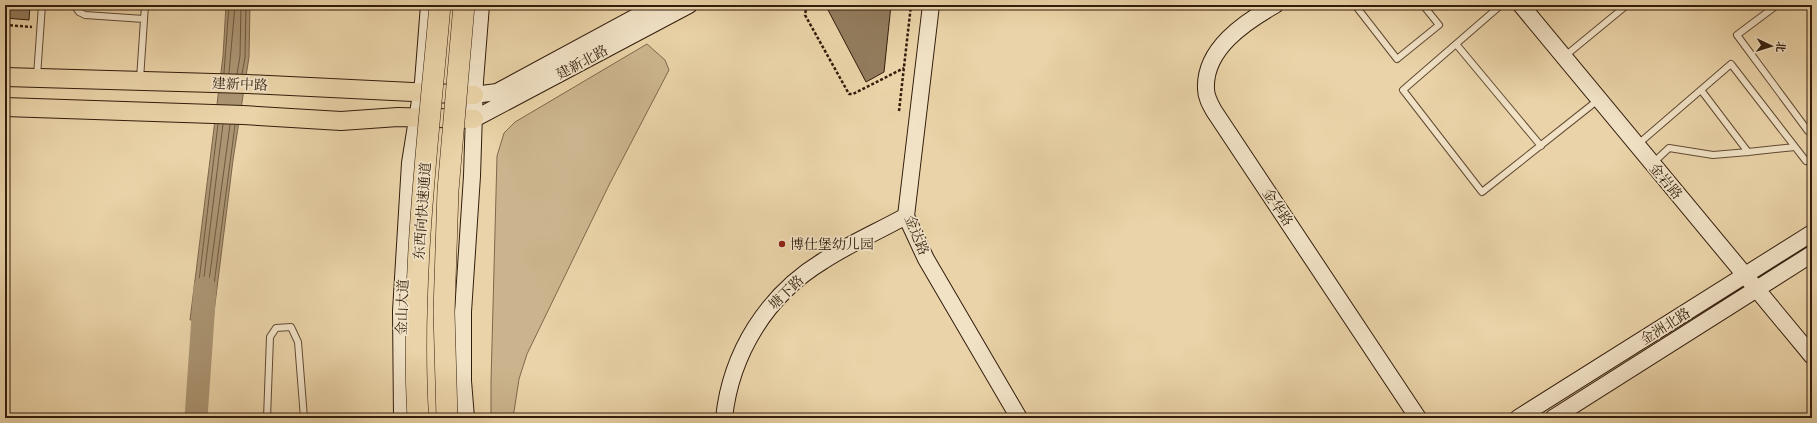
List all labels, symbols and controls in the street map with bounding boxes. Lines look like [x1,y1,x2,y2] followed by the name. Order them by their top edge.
[1751,26,1791,66] north arrow
[553,41,611,83] street label: 建新北路
[1774,41,1788,53] text: 北
[212,74,268,94] street label: 建新中路
[1646,159,1686,203] street label: 金岩路
[410,161,434,261] street label: 东西向快速通道
[1259,185,1297,229] street label: 金华路
[901,212,933,258] street label: 金达路
[790,235,874,253] place label: 博仕堡幼儿园
[777,239,787,249] marker: 博仕堡幼儿园
[765,271,807,313] street label: 塘下路
[392,279,412,335] street label: 金山大道
[1636,304,1694,348] street label: 金洲北路

